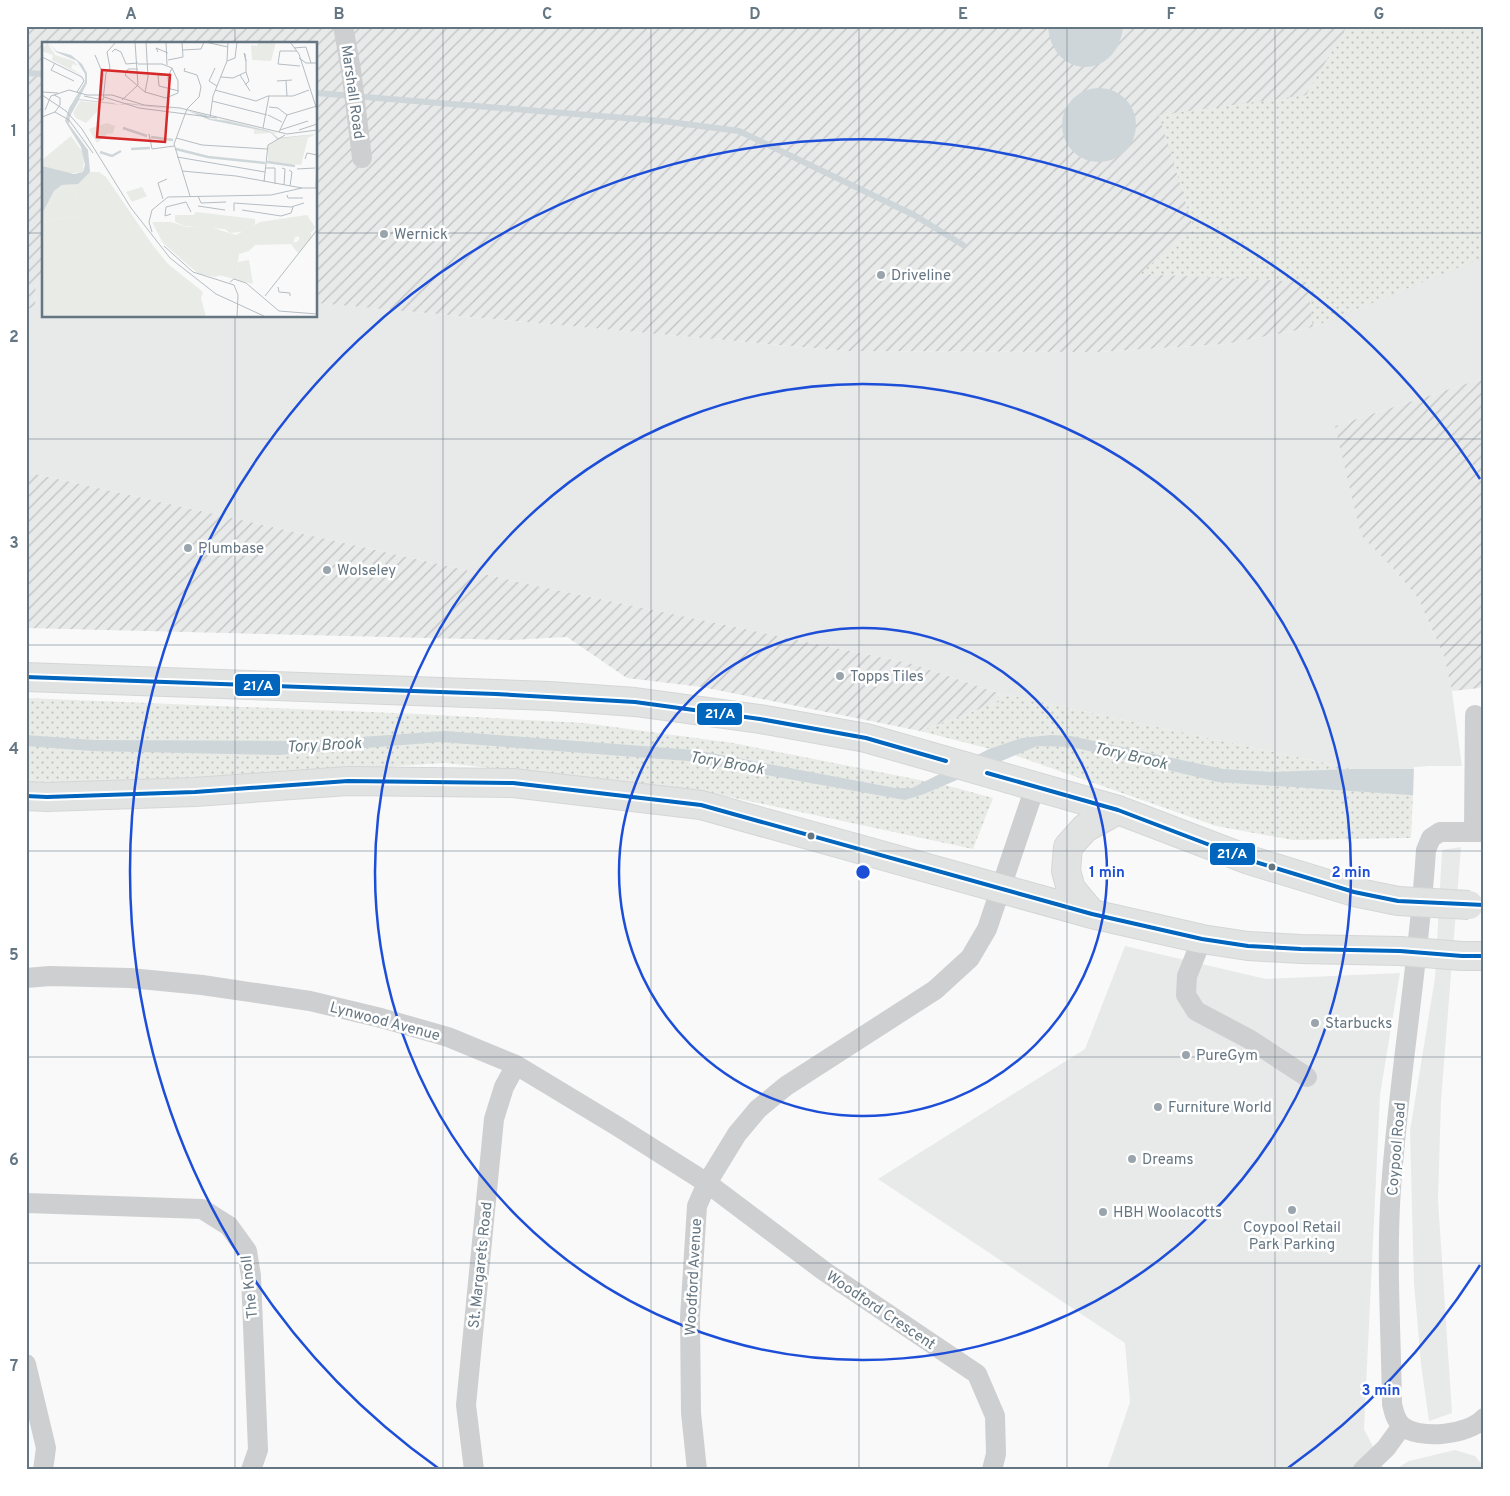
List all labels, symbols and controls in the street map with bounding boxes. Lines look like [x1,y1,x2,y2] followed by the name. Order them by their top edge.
[125,5,137,25] text: A
[333,5,345,25] text: B
[542,5,552,25] text: C
[749,5,761,25] text: D
[958,5,968,25] text: E
[1166,5,1176,25] text: F
[1374,5,1384,25] text: G
[42,42,318,318] inset map
[336,44,368,141] street label: Marshall Road
[11,122,17,142] text: 1
[394,226,448,245] place label: Wernick
[378,228,390,240] marker: Wernick
[891,267,951,286] place label: Driveline
[875,269,887,281] marker: Driveline
[9,328,19,348] text: 2
[9,534,19,554] text: 3
[198,540,264,559] place label: Plumbase
[182,542,194,554] marker: Plumbase
[337,562,396,581] place label: Wolseley
[321,564,333,576] marker: Wolseley
[850,668,924,687] place label: Topps Tiles
[834,670,846,682] marker: Topps Tiles
[234,673,281,697] line badge: 21/A
[243,678,273,695] text: 21/A
[696,702,743,726] line badge: 21/A
[705,706,735,723] text: 21/A
[286,734,363,758] water label: Tory Brook
[1092,739,1170,775] water label: Tory Brook
[9,740,19,760] text: 4
[688,748,766,780] water label: Tory Brook
[806,831,816,841] unlabelled marker
[1209,842,1256,866] line badge: 21/A
[1217,846,1247,863] text: 21/A
[1267,862,1277,872] unlabelled marker
[854,863,872,881] centre of rings
[1089,864,1125,883] text: 1 min
[1331,864,1371,883] text: 2 min
[9,946,19,966] text: 5
[327,999,442,1046] street label: Lynwood Avenue
[1325,1015,1392,1034] place label: Starbucks
[1309,1017,1321,1029] marker: Starbucks
[1196,1047,1258,1066] place label: PureGym
[1180,1049,1192,1061] marker: PureGym
[1168,1099,1272,1118] place label: Furniture World
[1152,1101,1164,1113] marker: Furniture World
[1384,1101,1411,1197] street label: Coypool Road
[9,1151,19,1171] text: 6
[1142,1151,1194,1170] place label: Dreams
[1126,1153,1138,1165] marker: Dreams
[465,1201,498,1329] street label: St. Margarets Road
[1113,1204,1222,1223] place label: HBH Woolacotts
[1286,1204,1298,1216] marker: Coypool Retail Park Parking
[1097,1206,1109,1218] marker: HBH Woolacotts
[682,1218,707,1336] street label: Woodford Avenue
[1243,1219,1341,1255] place label: Coypool Retail Park Parking
[238,1254,263,1320] street label: The Knoll
[822,1268,939,1355] street label: Woodford Crescent
[10,1357,18,1377] text: 7
[1361,1382,1401,1401] text: 3 min

